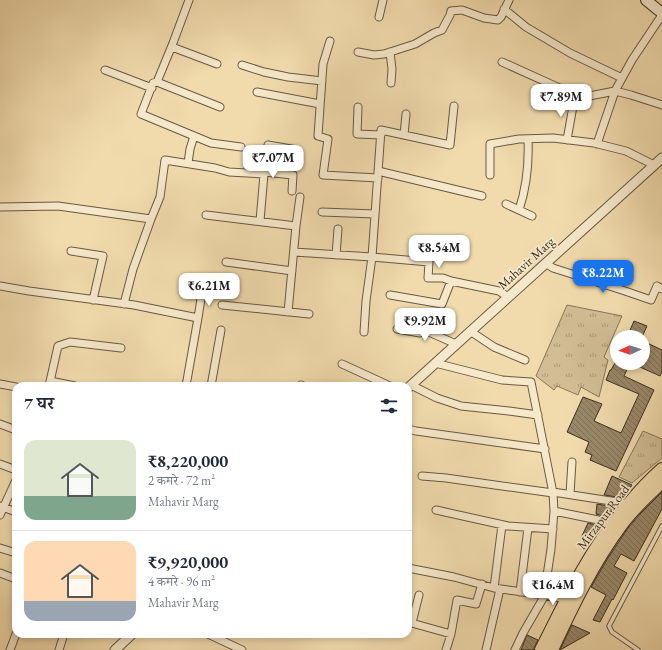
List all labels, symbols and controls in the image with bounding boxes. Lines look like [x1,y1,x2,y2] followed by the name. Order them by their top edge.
[528,84,594,118] pin: ₹7.89M
[540,88,582,105] text: ₹7.89M
[240,145,306,179] pin: ₹7.07M
[252,149,294,166] text: ₹7.07M
[494,233,558,293] street label: Mahavir Marg
[406,235,472,269] pin: ₹8.54M
[418,239,460,256] text: ₹8.54M
[570,260,636,294] pin: ₹8.22M
[582,264,624,281] text: ₹8.22M
[176,273,242,307] pin: ₹6.21M
[188,277,230,294] text: ₹6.21M
[392,308,458,342] pin: ₹9.92M
[404,312,446,329] text: ₹9.92M
[610,330,650,370] north arrow
[610,330,650,370] map controls
[24,392,54,414] text: 7 घर
[378,395,400,417] icon: filters
[148,450,228,472] text: ₹8,220,000
[56,456,104,504] icon: home
[148,472,215,489] text: 2 कमरे · 72 m²
[573,481,633,553] street label: Mirzapur Road
[148,493,219,510] text: Mahavir Marg
[148,551,228,573] text: ₹9,920,000
[56,557,104,605] icon: home
[520,572,586,606] pin: ₹16.4M
[148,573,215,590] text: 4 कमरे · 96 m²
[532,576,574,593] text: ₹16.4M
[148,594,219,611] text: Mahavir Marg

